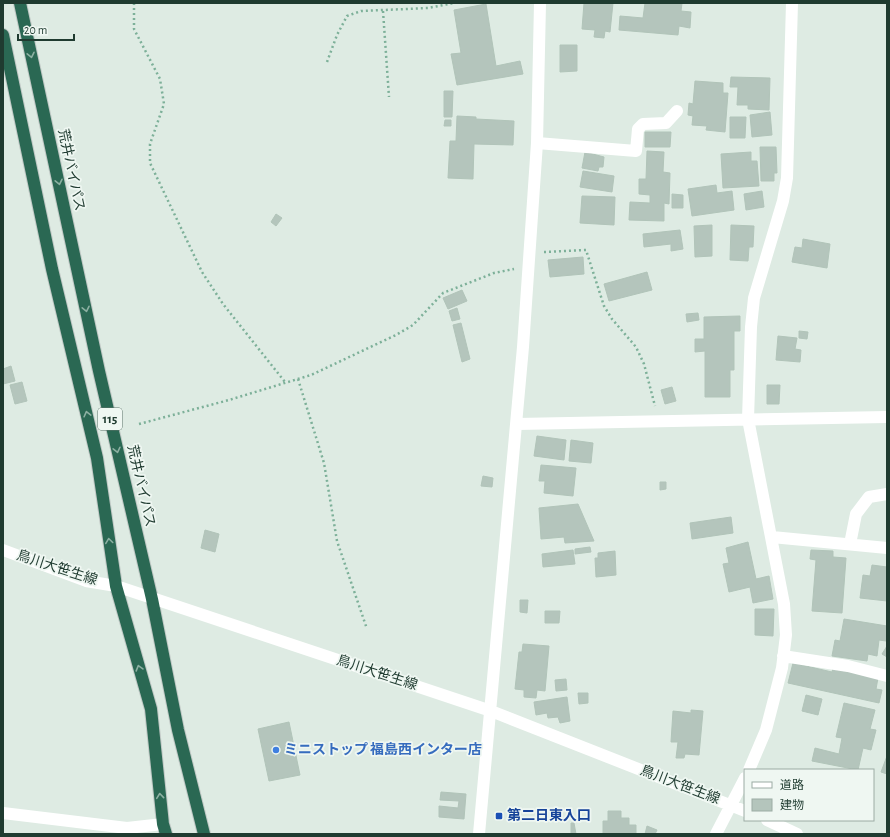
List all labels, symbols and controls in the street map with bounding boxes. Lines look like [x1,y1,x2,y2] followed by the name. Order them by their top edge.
[18,16,74,42] scale bar
[24,24,47,36] text: 20 m
[27,52,35,58] one-way arrow
[55,127,89,212] street label: 荒井バイパス
[54,179,62,185] one-way arrow
[81,306,89,312] one-way arrow
[98,408,122,430] road number: 115
[83,410,91,417] one-way arrow
[125,443,159,528] street label: 荒井バイパス
[113,446,121,453] one-way arrow
[105,538,114,544] one-way arrow
[15,547,99,588] street label: 鳥川大笹生線
[335,652,419,693] street label: 鳥川大笹生線
[135,664,144,671] one-way arrow
[284,742,482,757] place label: ミニストップ 福島西インター店
[271,745,281,755] marker: ミニストップ 福島西インター店
[638,762,722,807] street label: 鳥川大笹生線
[744,769,874,821] legend
[780,778,804,791] text: 道路
[156,793,165,799] one-way arrow
[780,798,804,811] text: 建物
[507,807,591,823] place label: 第二日東入口
[494,811,504,821] marker: 第二日東入口

